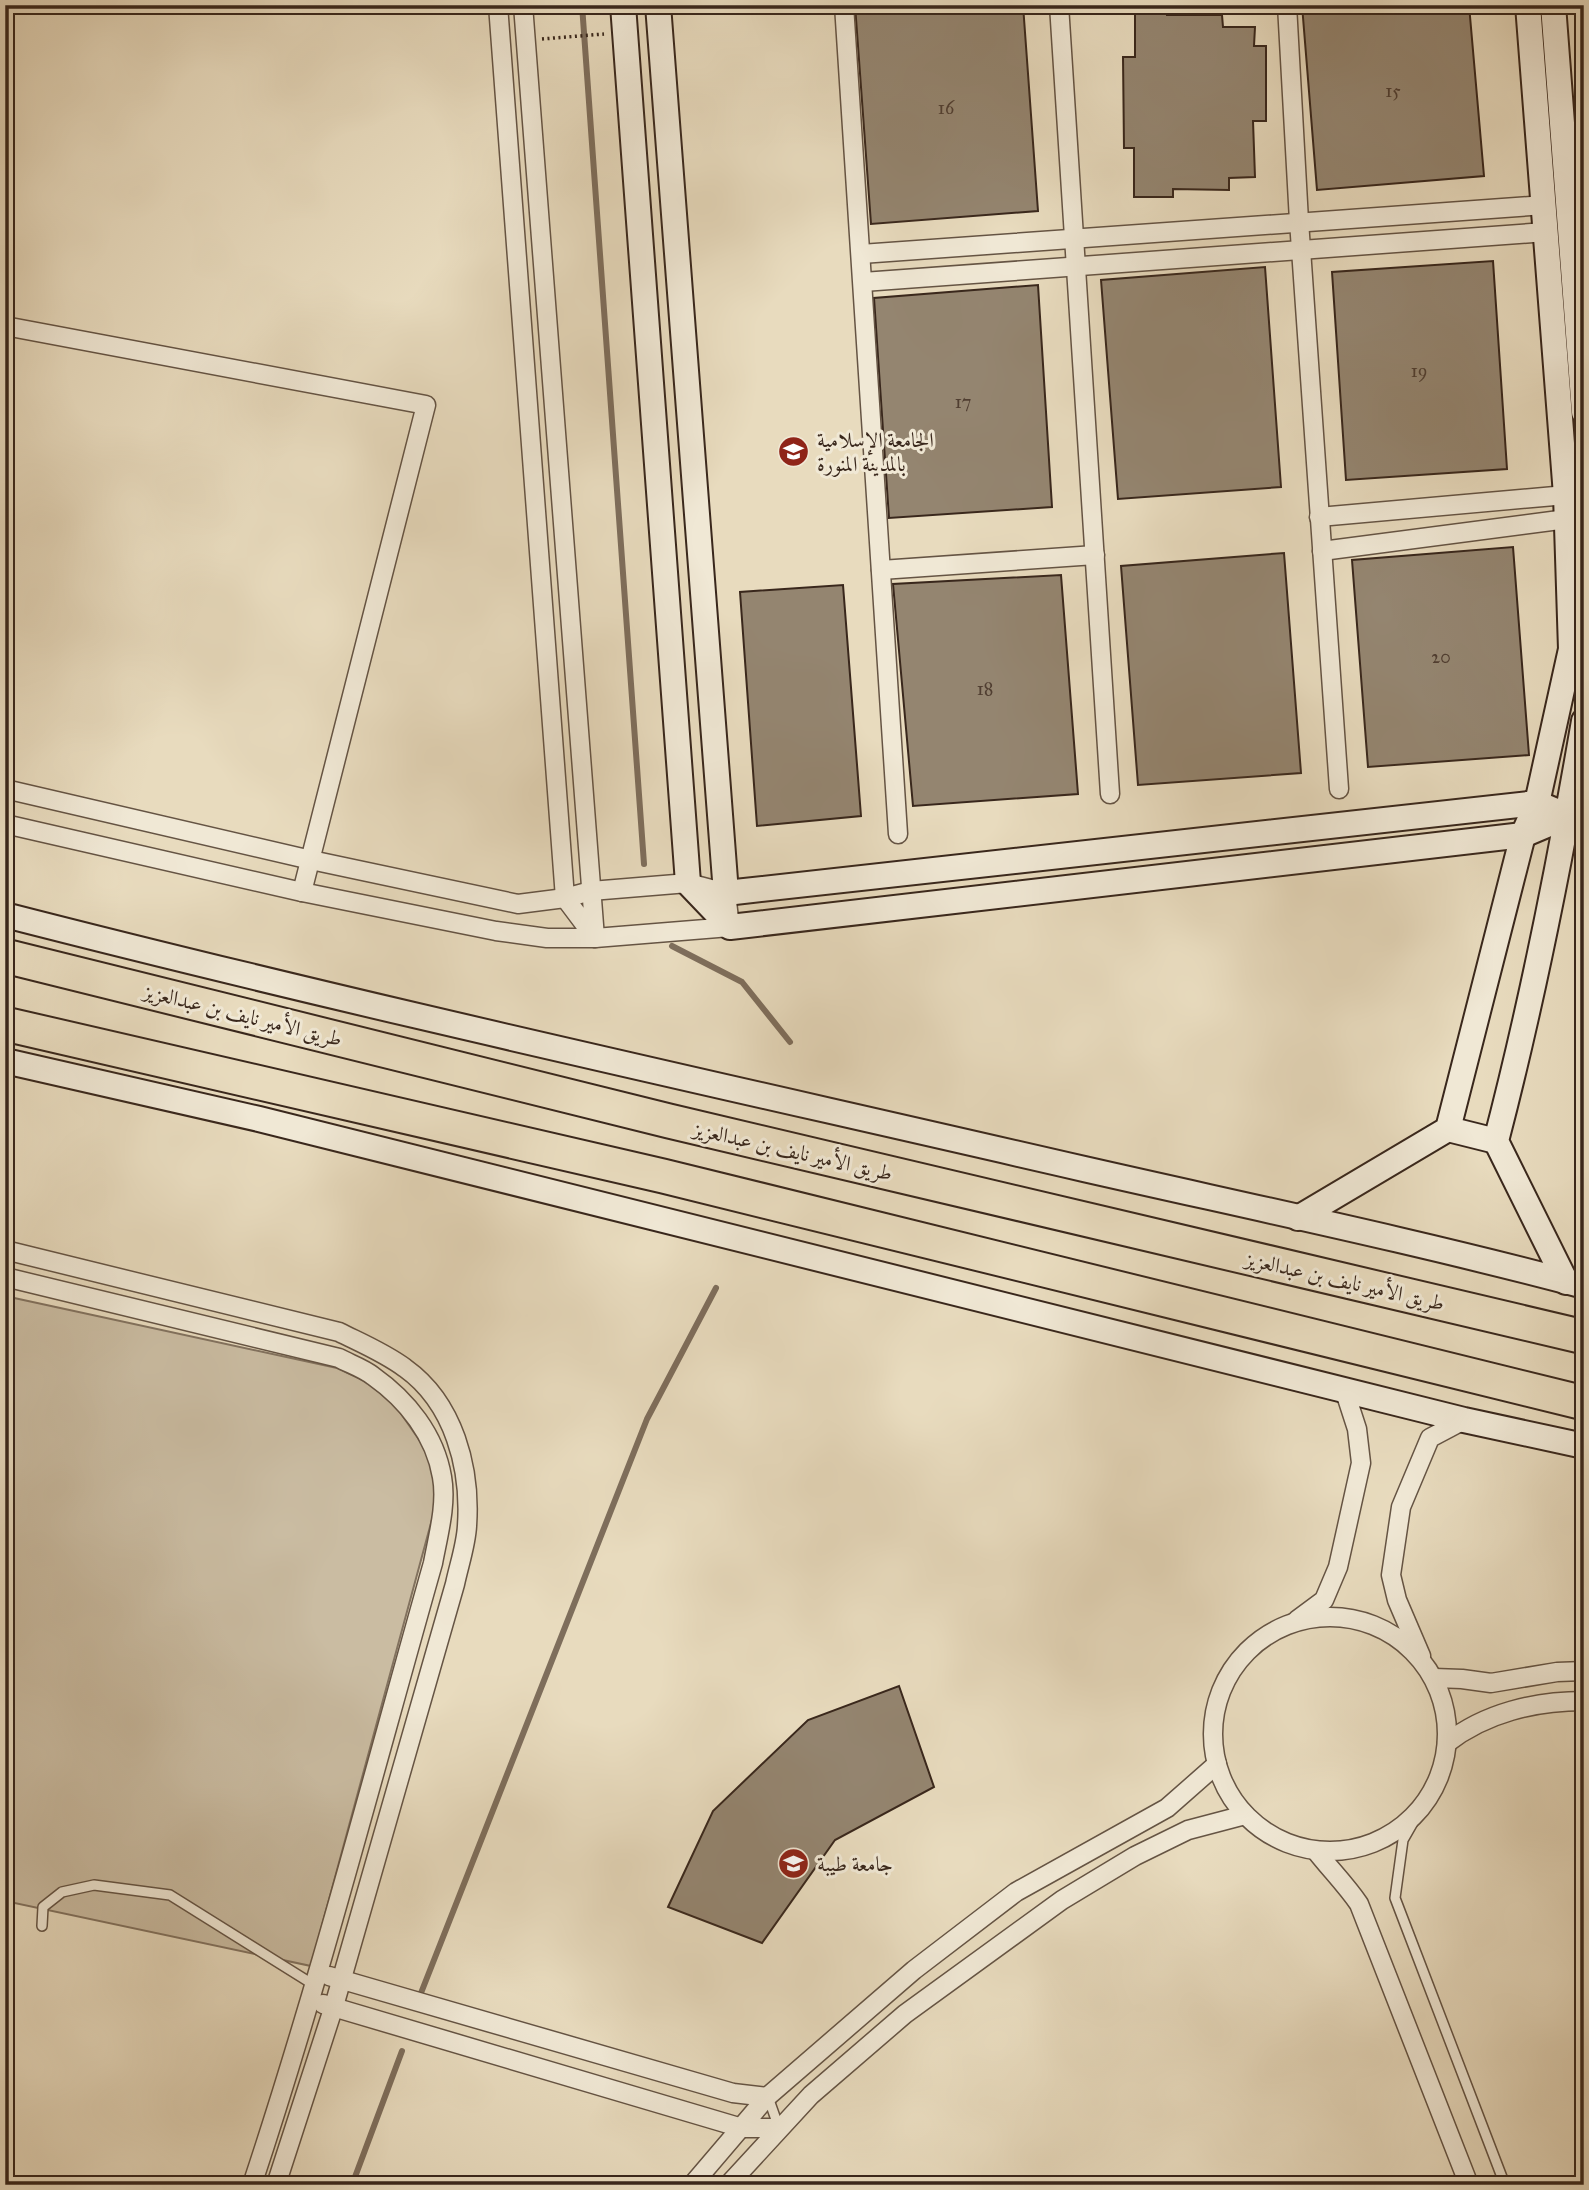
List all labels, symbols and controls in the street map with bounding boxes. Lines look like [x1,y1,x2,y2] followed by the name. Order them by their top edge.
[1385,80,1401,102] house number: 15
[938,97,955,119] house number: 16
[1411,360,1427,382] house number: 19
[955,391,971,413] house number: 17
[817,427,934,477] place label: الجامعة الإسلامية بالمدينة المنورة
[777,435,811,469] school or university icon: الجامعة الإسلامية بالمدينة المنورة
[1431,646,1451,668] house number: 20
[977,678,993,700] house number: 18
[139,975,345,1052] street label: طريق الأمير نايف بن عبدالعزيز
[689,1113,896,1187] street label: طريق الأمير نايف بن عبدالعزيز
[1241,1243,1448,1317] street label: طريق الأمير نايف بن عبدالعزيز
[777,1847,811,1881] school or university icon: جامعة طيبة
[817,1851,893,1877] place label: جامعة طيبة

